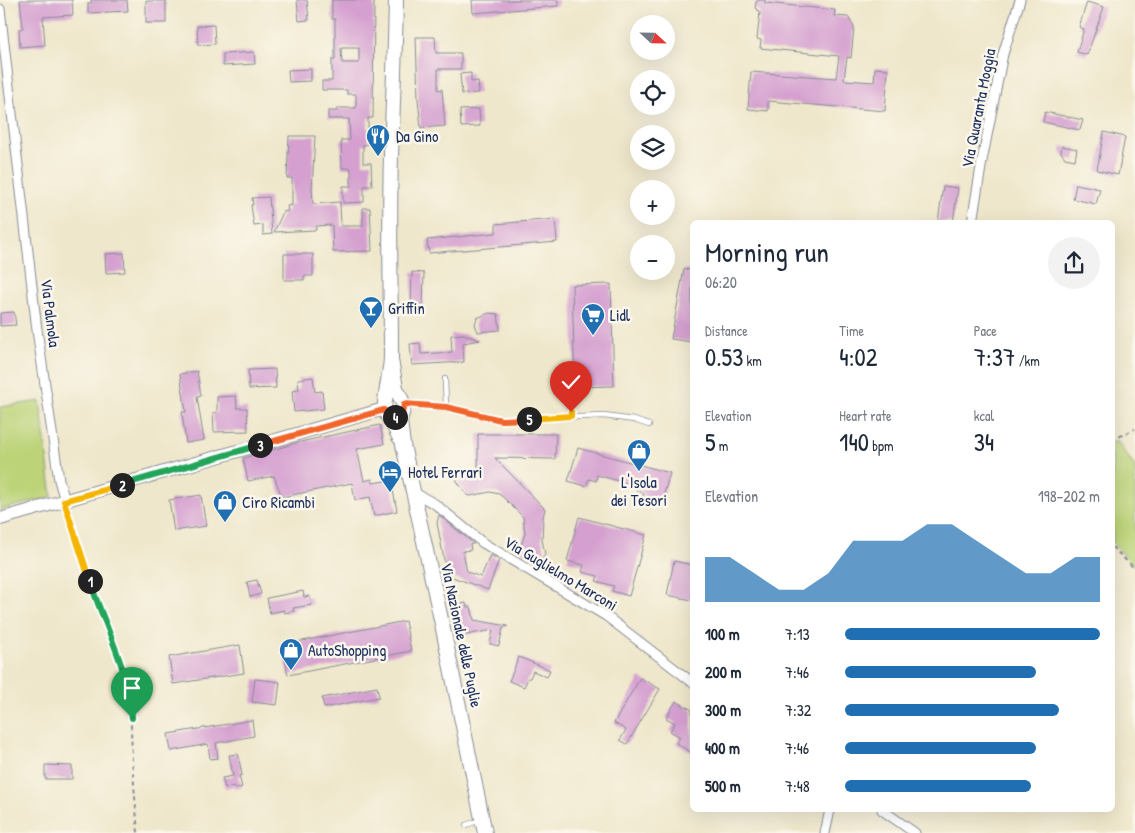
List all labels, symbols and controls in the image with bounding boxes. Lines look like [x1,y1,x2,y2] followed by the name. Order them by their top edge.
[630,15,675,60] north arrow
[630,15,675,280] map controls
[956,47,1000,169] street label: Via Quaranta Moggia
[630,70,675,115] button: locate
[365,123,391,157] restaurant icon: Da Gino
[396,125,439,147] place label: Da Gino
[630,125,675,170] button: layers
[630,180,675,225] button: +
[705,233,829,271] text: Morning run
[630,235,675,280] button: −
[1048,237,1100,289] button: share
[705,271,737,293] text: 06:20
[36,278,66,348] street label: Via Palmola
[358,295,384,329] bar icon: Griffin
[388,297,425,319] place label: Griffin
[580,302,606,336] supermarket icon: Lidl
[610,304,631,326] place label: Lidl
[705,321,748,340] text: Distance
[839,321,864,340] text: Time
[974,321,997,340] text: Pace
[705,340,743,374] text: 0.53
[839,340,877,374] text: 4:02
[974,340,1015,374] text: 7:37
[743,351,762,370] text: km
[1015,351,1040,370] text: /km
[550,361,592,412] pin
[557,368,585,396] icon: check
[382,404,408,430] pin: 4
[516,406,542,432] pin: 5
[705,406,752,425] text: Elevation
[839,406,892,425] text: Heart rate
[974,406,994,425] text: kcal
[393,408,398,427] text: 4
[527,410,532,429] text: 5
[705,425,716,459] text: 5
[839,425,869,459] text: 140
[974,425,994,459] text: 34
[248,432,272,458] pin: 3
[257,436,264,455] text: 3
[716,436,728,455] text: m
[869,436,893,455] text: bpm
[626,438,652,472] shop icon: L'Isola dei Tesori
[377,459,403,493] hotel icon: Hotel Ferrari
[408,461,482,483] place label: Hotel Ferrari
[611,471,667,511] place label: L'Isola dei Tesori
[110,472,134,498] pin: 2
[119,476,126,495] text: 2
[705,485,758,507] text: Elevation
[1038,485,1100,507] text: 198–202 m
[212,489,238,523] shop icon: Ciro Ricambi
[242,491,315,513] place label: Ciro Ricambi
[500,530,622,616] street label: Via Guglielmo Marconi
[436,561,488,710] street label: Via Nazionale delle Puglie
[78,568,102,594] pin: 1
[88,572,93,591] text: 1
[705,623,740,645] text: 100 m
[785,623,810,645] text: 7:13
[278,637,304,671] shop icon: AutoShopping
[308,639,386,661] place label: AutoShopping
[705,661,741,683] text: 200 m
[785,661,809,683] text: 7:46
[111,667,153,718] pin
[118,674,146,702] icon: arrive
[705,699,741,721] text: 300 m
[785,699,811,721] text: 7:32
[705,737,740,759] text: 400 m
[785,737,809,759] text: 7:46
[705,775,741,797] text: 500 m
[785,775,810,797] text: 7:48

